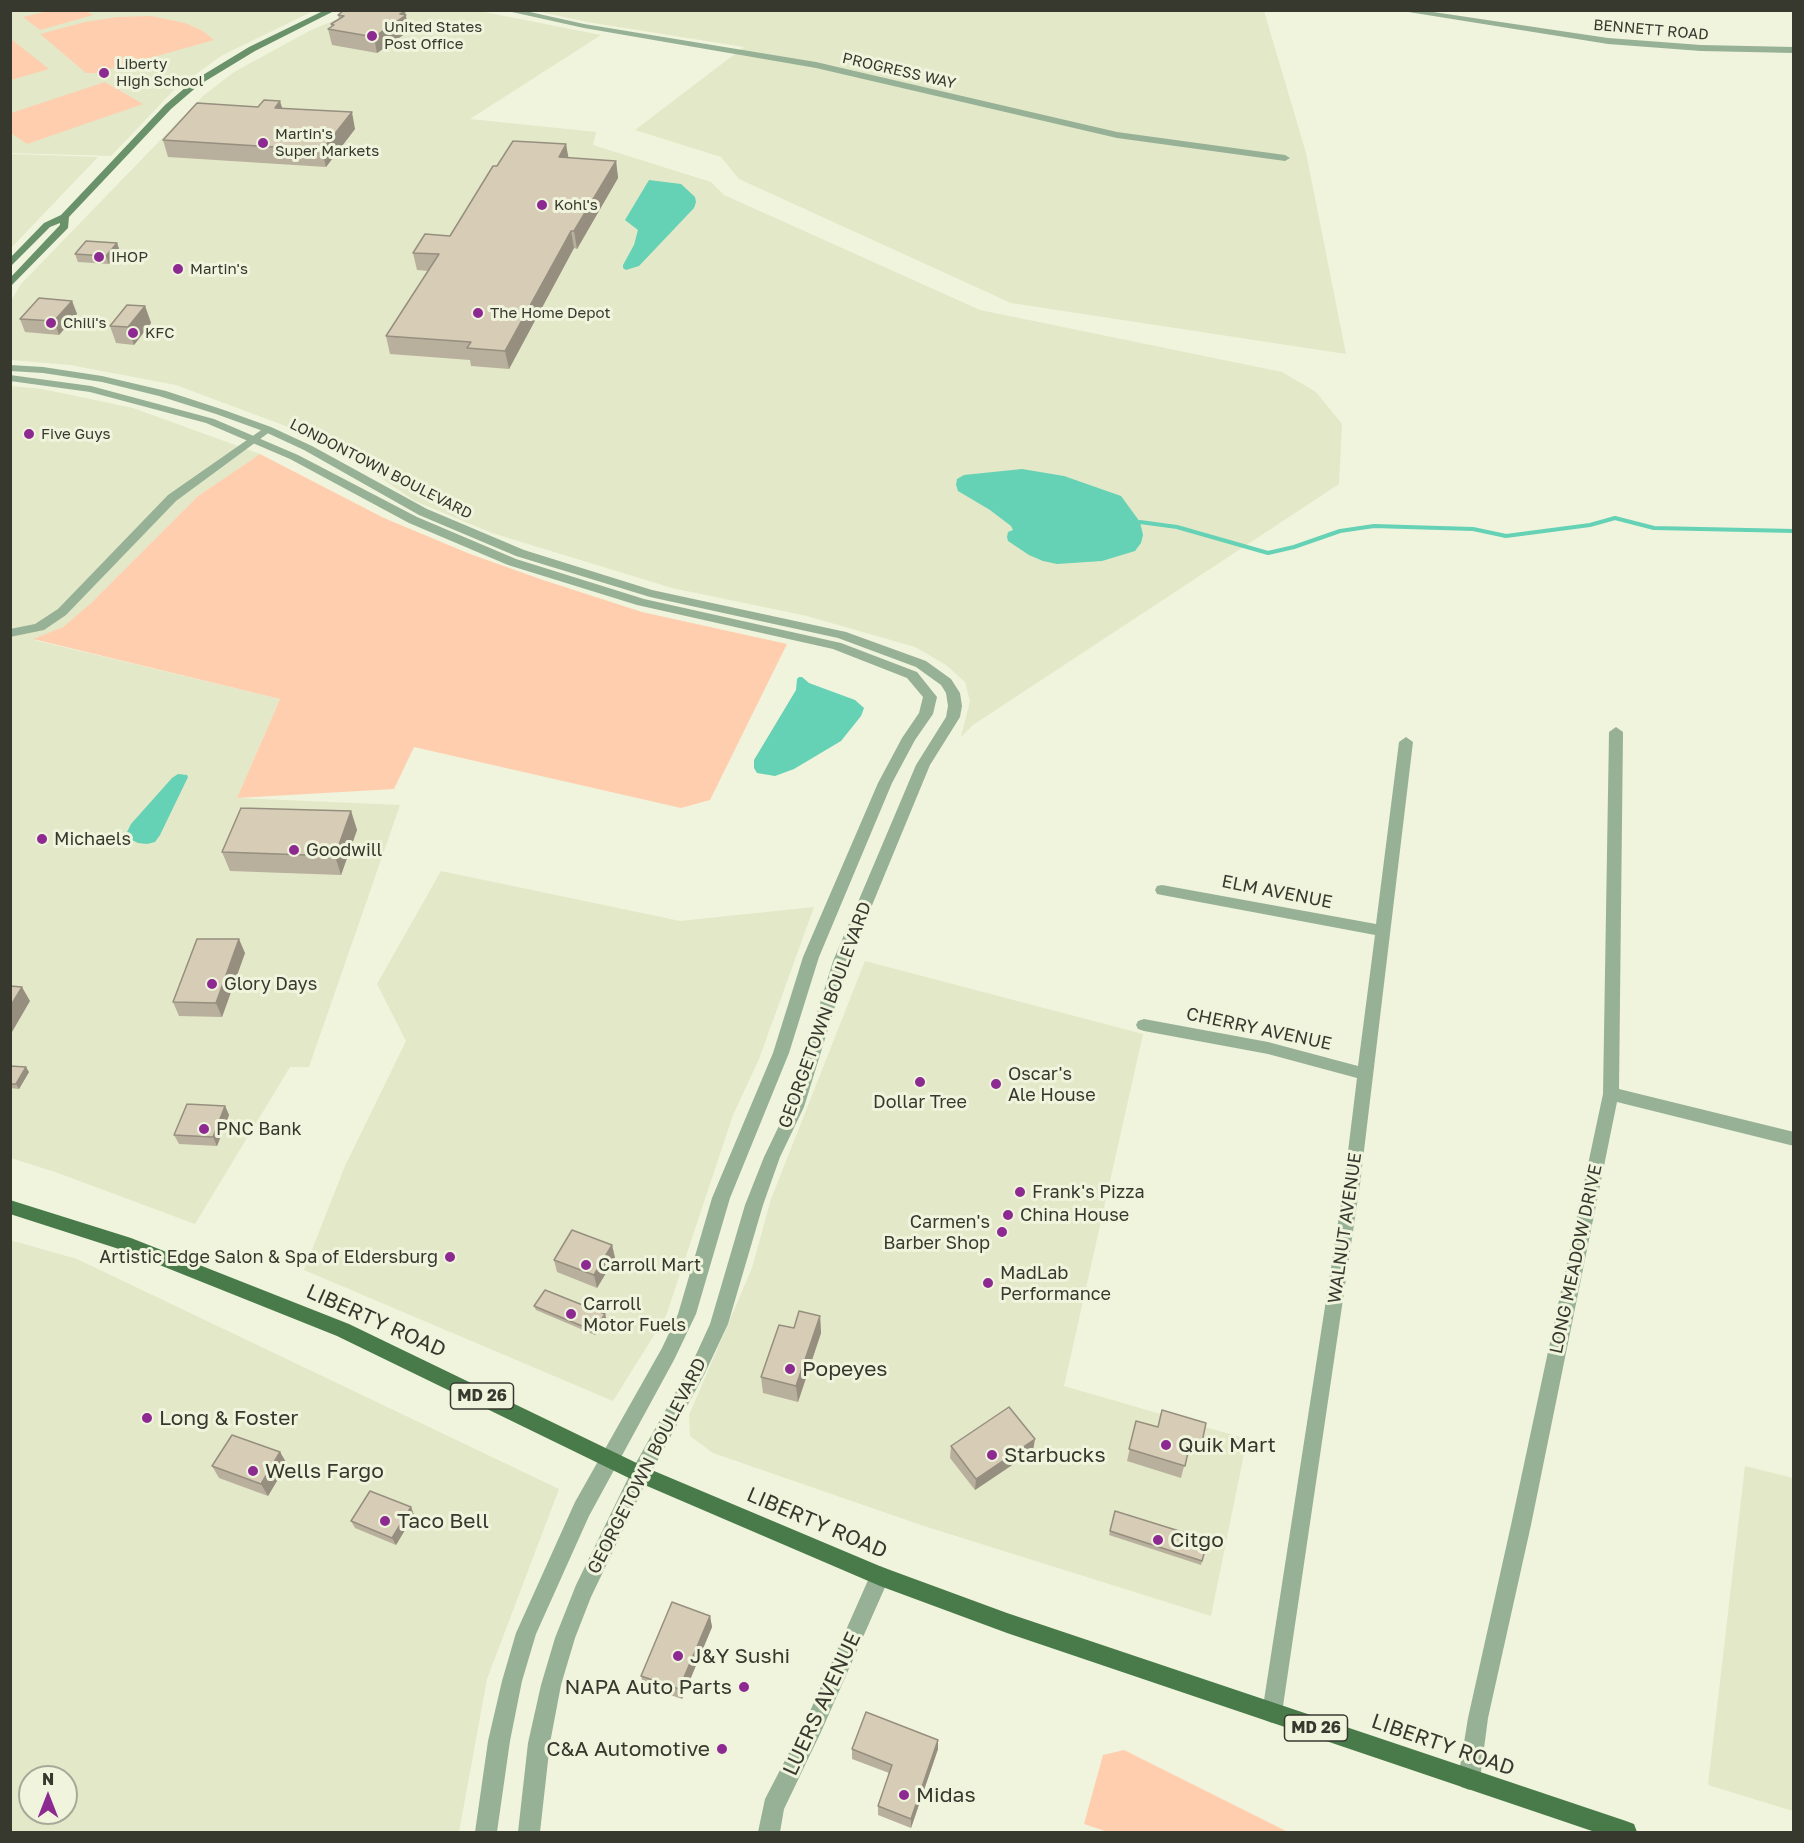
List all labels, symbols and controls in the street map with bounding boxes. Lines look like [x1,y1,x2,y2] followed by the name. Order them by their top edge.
[1593,16,1709,44] street label: BENNETT ROAD
[384,18,482,53] place label: United States Post Office
[365,29,379,43] marker: United States Post Office
[841,49,957,93] street label: PROGRESS WAY
[116,55,203,90] place label: Liberty High School
[97,66,111,80] marker: Liberty High School
[275,125,379,160] place label: Martin's Super Markets
[256,136,270,150] marker: Martin's Super Markets
[554,196,598,214] place label: Kohl's
[535,198,549,212] marker: Kohl's
[111,248,148,266] place label: IHOP
[92,250,106,264] marker: IHOP
[190,260,248,278] place label: Martin's
[171,262,185,276] marker: Martin's
[490,304,611,322] place label: The Home Depot
[471,306,485,320] marker: The Home Depot
[63,314,107,332] place label: Chili's
[44,316,58,330] marker: Chili's
[145,324,174,342] place label: KFC
[126,326,140,340] marker: KFC
[287,415,475,523] street label: LONDONTOWN BOULEVARD
[41,425,110,443] place label: Five Guys
[22,427,36,441] marker: Five Guys
[54,828,131,850] place label: Michaels
[35,832,49,846] marker: Michaels
[306,839,382,861] place label: Goodwill
[287,843,301,857] marker: Goodwill
[1220,871,1334,913] street label: ELM AVENUE
[774,899,876,1131] street label: GEORGETOWN BOULEVARD
[224,973,317,995] place label: Glory Days
[205,977,219,991] marker: Glory Days
[1184,1003,1334,1055] street label: CHERRY AVENUE
[1008,1063,1096,1106] place label: Oscar's Ale House
[913,1075,927,1089] marker: Dollar Tree
[989,1077,1003,1091] marker: Oscar's Ale House
[873,1091,967,1113] place label: Dollar Tree
[216,1118,302,1140] place label: PNC Bank
[197,1122,211,1136] marker: PNC Bank
[1324,1151,1366,1305] street label: WALNUT AVENUE
[1545,1162,1607,1356] street label: LONG MEADOW DRIVE
[1032,1181,1145,1203] place label: Frank's Pizza
[1013,1185,1027,1199] marker: Frank's Pizza
[1020,1204,1129,1226] place label: China House
[1001,1208,1015,1222] marker: China House
[883,1211,990,1254] place label: Carmen's Barber Shop
[995,1225,1009,1239] marker: Carmen's Barber Shop
[99,1246,438,1268] place label: Artistic Edge Salon & Spa of Eldersburg
[443,1250,457,1264] marker: Artistic Edge Salon & Spa of Eldersburg
[598,1254,701,1276] place label: Carroll Mart
[579,1258,593,1272] marker: Carroll Mart
[1000,1262,1111,1304] place label: MadLab Performance
[981,1276,995,1290] marker: MadLab Performance
[302,1279,450,1363] street label: LIBERTY ROAD
[583,1293,686,1336] place label: Carroll Motor Fuels
[564,1307,578,1321] marker: Carroll Motor Fuels
[583,1354,711,1578] street label: GEORGETOWN BOULEVARD
[802,1356,887,1382] place label: Popeyes
[783,1362,797,1376] marker: Popeyes
[450,1383,514,1409] road number: MD 26
[159,1405,299,1431] place label: Long & Foster
[140,1411,154,1425] marker: Long & Foster
[1178,1432,1276,1458] place label: Quik Mart
[1159,1438,1173,1452] marker: Quik Mart
[1004,1442,1106,1468] place label: Starbucks
[985,1448,999,1462] marker: Starbucks
[265,1458,384,1484] place label: Wells Fargo
[246,1464,260,1478] marker: Wells Fargo
[743,1482,891,1564] street label: LIBERTY ROAD
[397,1508,489,1534] place label: Taco Bell
[378,1514,392,1528] marker: Taco Bell
[1170,1527,1224,1553] place label: Citgo
[1151,1533,1165,1547] marker: Citgo
[778,1628,866,1780] street label: LUERS AVENUE
[690,1643,790,1669] place label: J&Y Sushi
[671,1649,685,1663] marker: J&Y Sushi
[564,1674,732,1700] place label: NAPA Auto Parts
[737,1680,751,1694] marker: NAPA Auto Parts
[1368,1709,1518,1781] street label: LIBERTY ROAD
[1284,1715,1348,1741] road number: MD 26
[546,1736,710,1762] place label: C&A Automotive
[715,1742,729,1756] marker: C&A Automotive
[18,1765,78,1825] north arrow
[42,1769,54,1789] text: N
[916,1782,976,1808] place label: Midas
[897,1788,911,1802] marker: Midas

